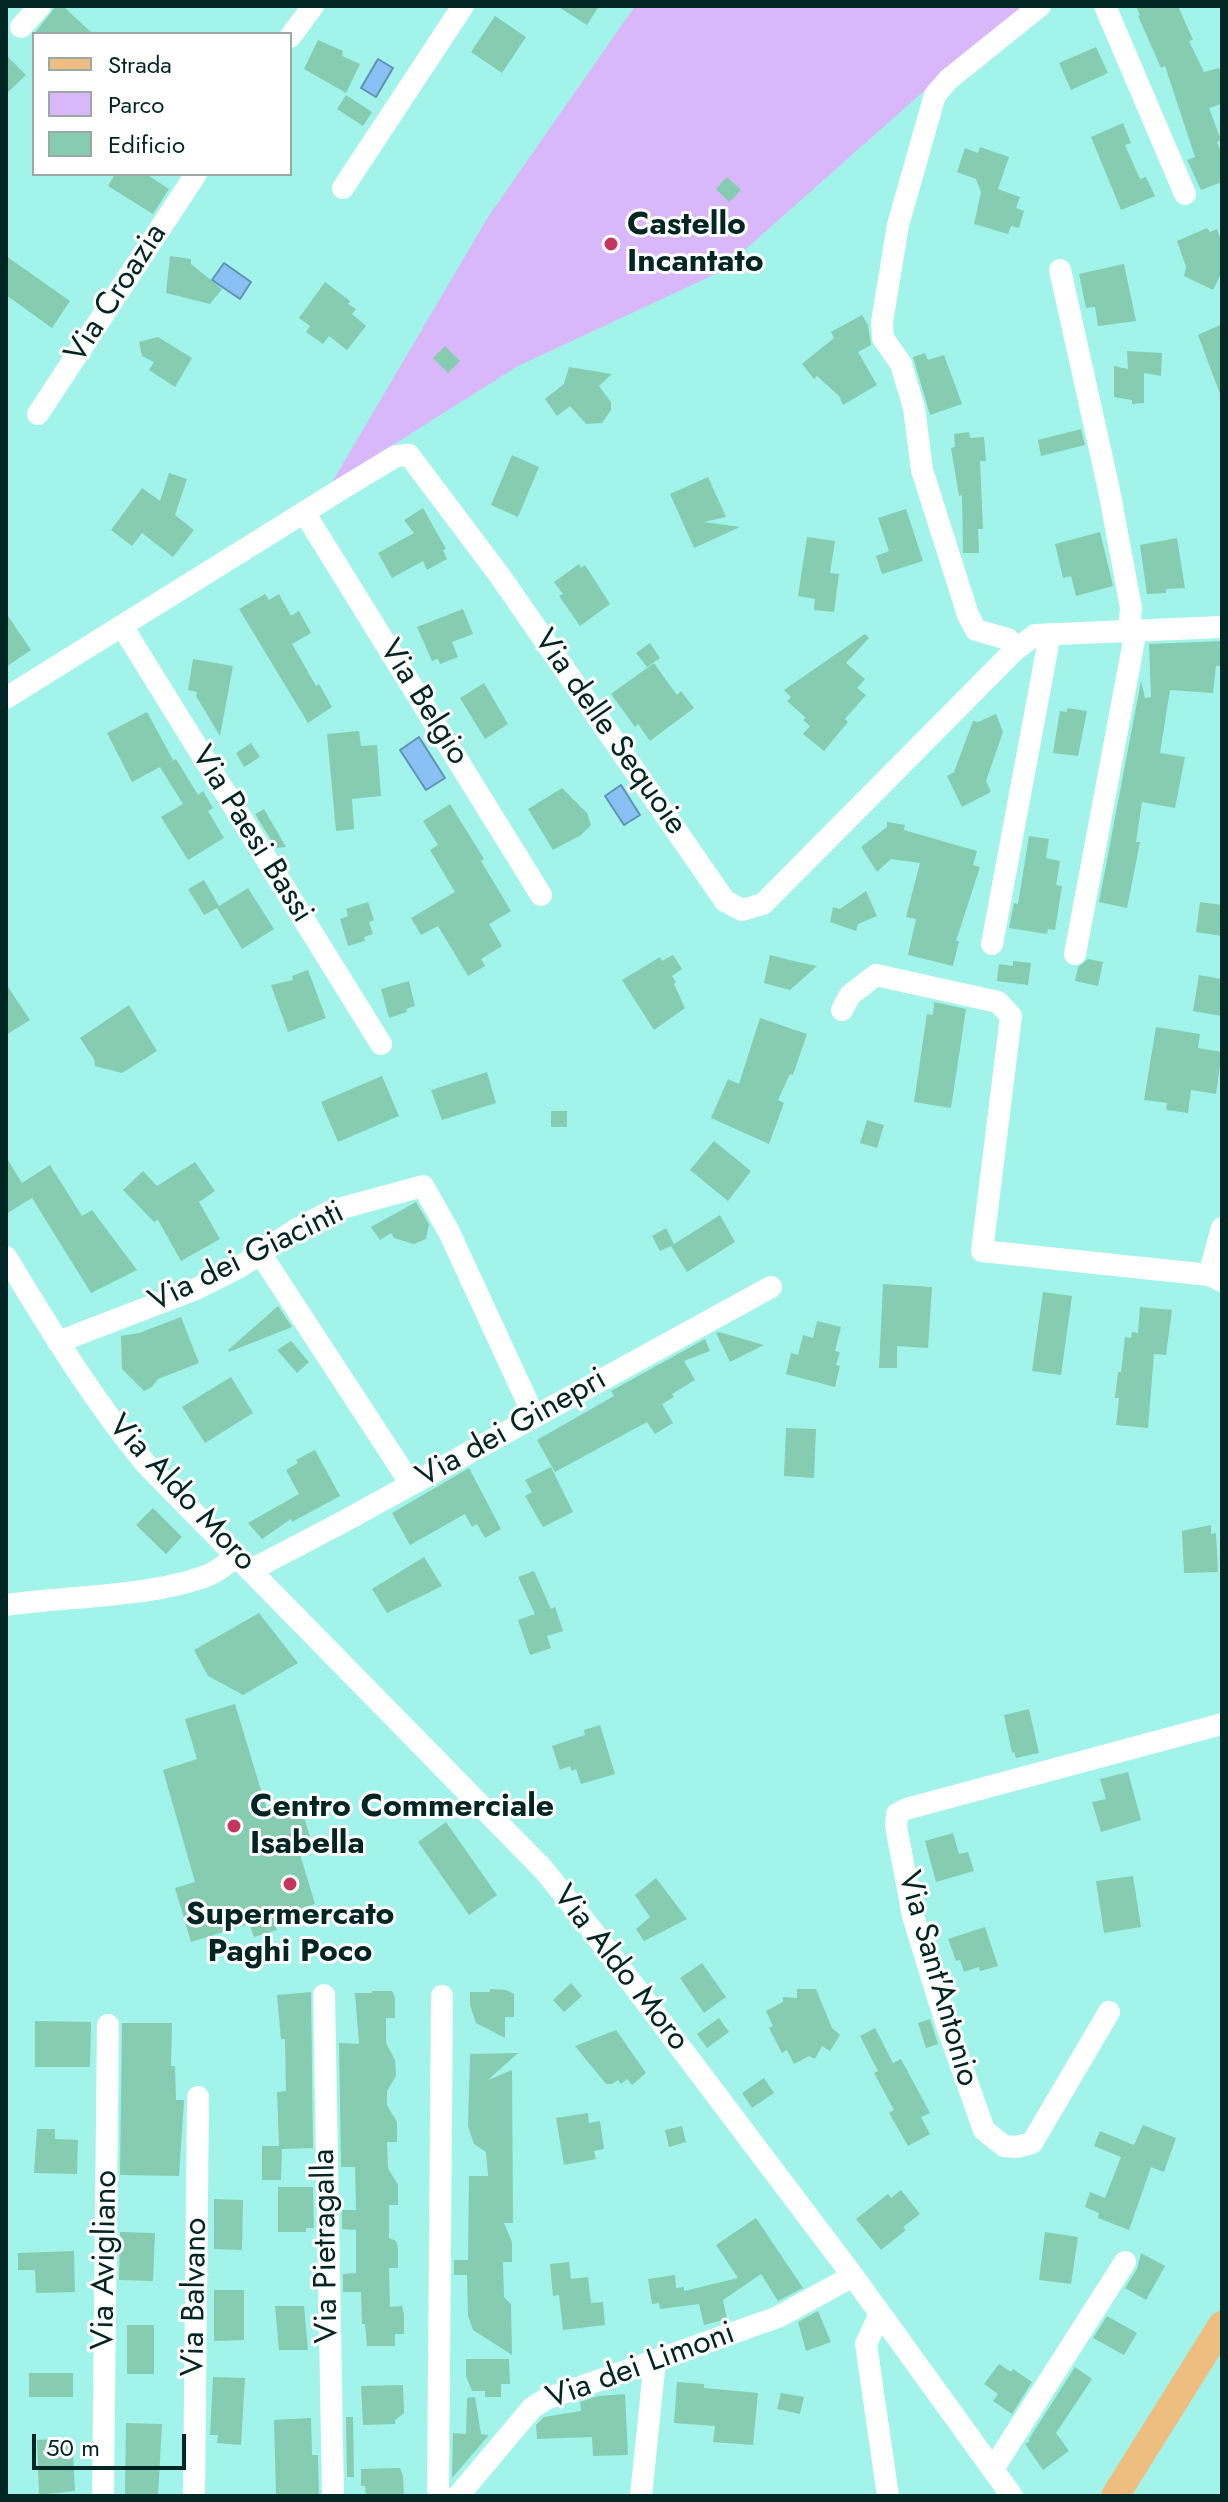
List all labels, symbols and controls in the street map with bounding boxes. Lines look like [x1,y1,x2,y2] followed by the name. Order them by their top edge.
[32,32,292,176] legend
[108,47,172,82] text: Strada
[108,87,164,122] text: Parco
[108,127,185,162] text: Edificio
[627,207,764,282] place label: Castello Incantato
[58,217,176,371] street label: Via Croazia
[602,235,620,253] marker: Castello Incantato
[524,623,694,843] street label: Via delle Sequoie
[370,633,476,773] street label: Via Belgio
[181,740,321,930] street label: Via Paesi Bassi
[143,1194,351,1322] street label: Via dei Giacinti
[410,1361,614,1497] street label: Via dei Ginepri
[99,1408,263,1580] street label: Via Aldo Moro
[250,1789,554,1864] place label: Centro Commerciale Isabella
[225,1817,243,1835] marker: Centro Commerciale Isabella
[888,1867,986,2091] street label: Via Sant'Antonio
[281,1875,299,1893] marker: Supermercato Paghi Poco
[543,1879,697,2059] street label: Via Aldo Moro
[186,1897,394,1972] place label: Supermercato Paghi Poco
[306,2148,348,2344] street label: Via Pietragalla
[85,2170,127,2350] street label: Via Avigliano
[175,2217,217,2377] street label: Via Balvano
[542,2315,740,2419] street label: Via dei Limoni
[36,2418,190,2468] scale bar
[46,2430,100,2465] text: 50 m

